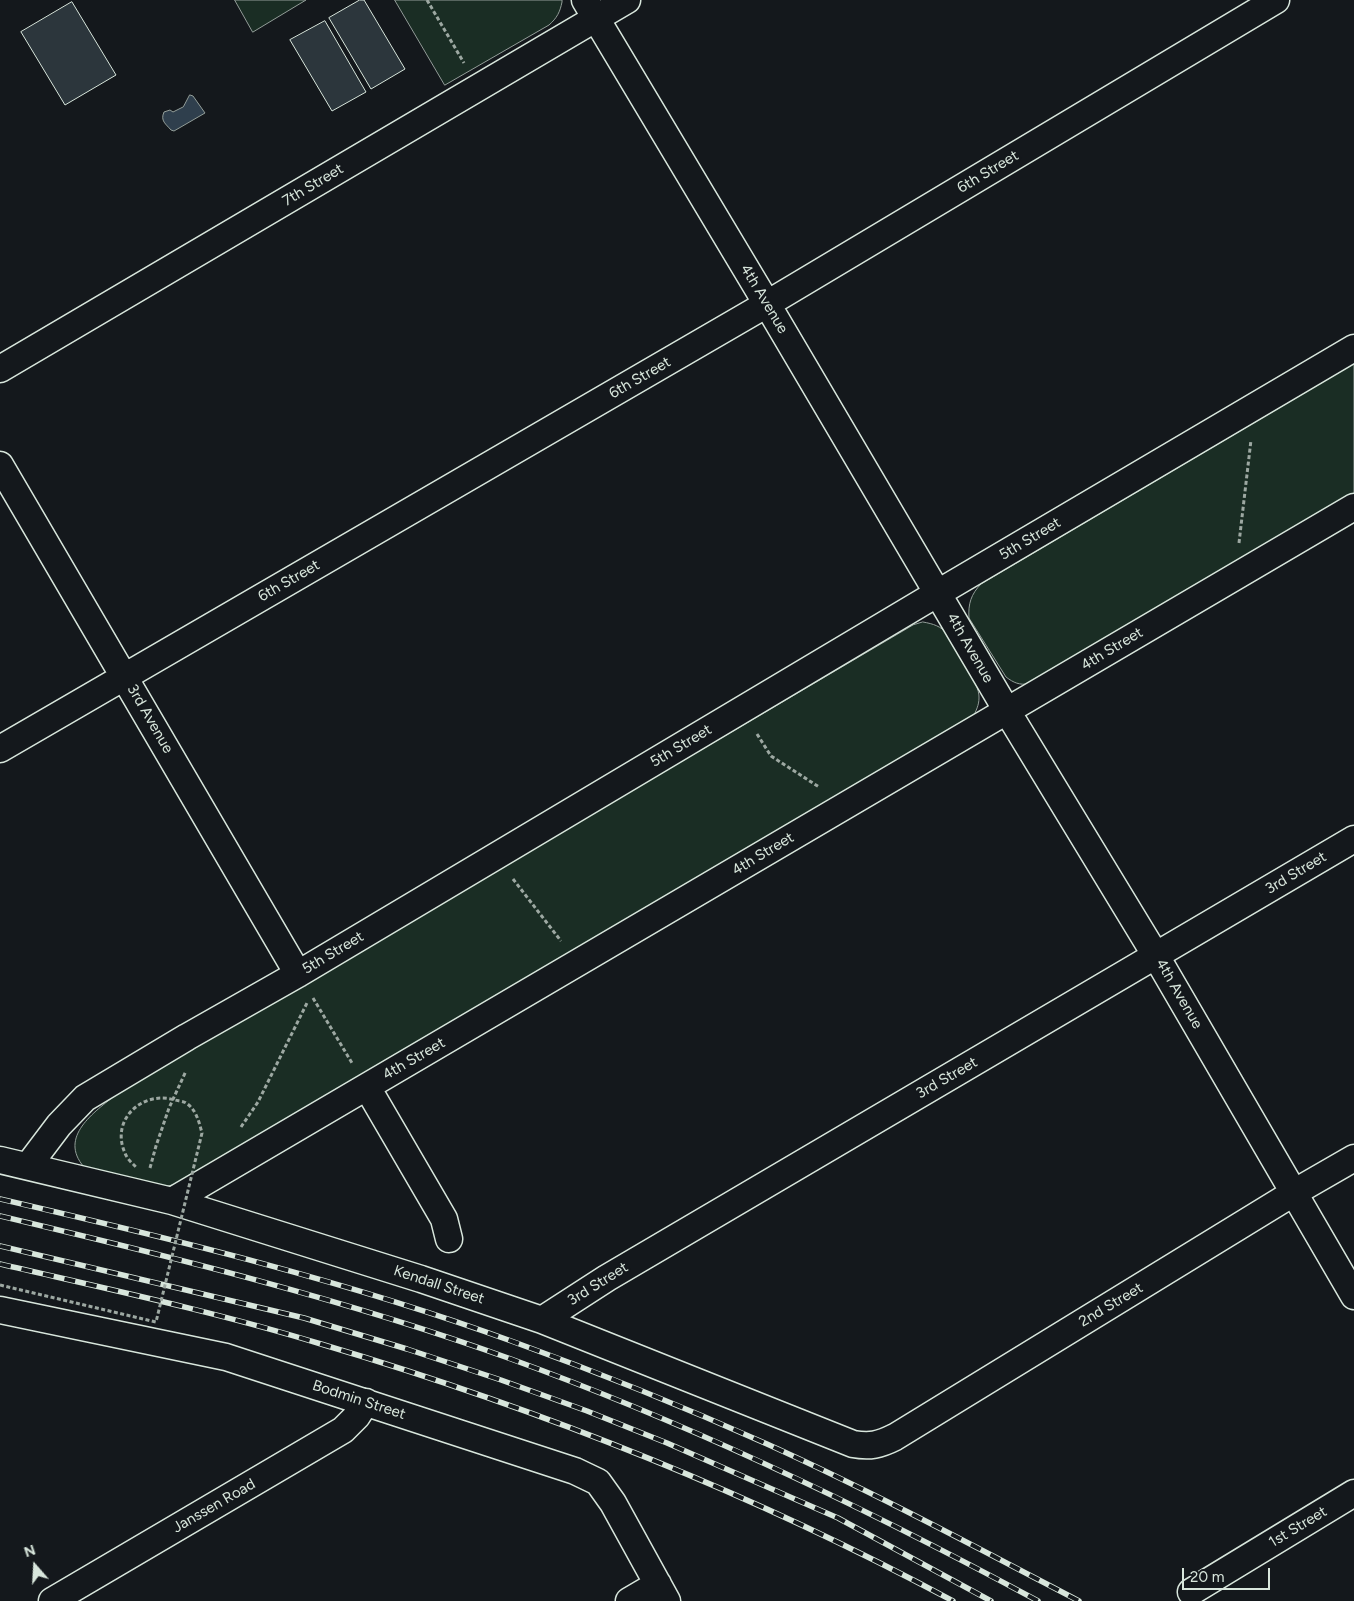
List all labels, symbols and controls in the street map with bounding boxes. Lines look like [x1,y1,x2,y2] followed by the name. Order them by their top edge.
[954,147,1022,197] street label: 6th Street
[279,160,347,210] street label: 7th Street
[736,261,792,337] street label: 4th Avenue
[606,353,674,403] street label: 6th Street
[996,514,1064,564] street label: 5th Street
[255,556,323,606] street label: 6th Street
[943,610,997,686] street label: 4th Avenue
[1078,624,1146,674] street label: 4th Street
[123,681,177,757] street label: 3rd Avenue
[647,721,715,771] street label: 5th Street
[729,829,797,879] street label: 4th Street
[1262,848,1330,898] street label: 3rd Street
[299,928,367,978] street label: 5th Street
[1152,956,1206,1032] street label: 4th Avenue
[380,1034,448,1084] street label: 4th Street
[913,1053,981,1103] street label: 3rd Street
[565,1258,631,1310] street label: 3rd Street
[391,1262,487,1308] street label: Kendall Street
[1076,1279,1146,1331] street label: 2nd Street
[310,1376,408,1424] street label: Bodmin Street
[169,1475,259,1537] street label: Janssen Road
[1266,1503,1330,1551] street label: 1st Street
[10,1541,60,1591] north arrow
[22,1542,38,1561] text: N
[1184,1558,1272,1590] scale bar
[1190,1568,1224,1586] text: 20 m

